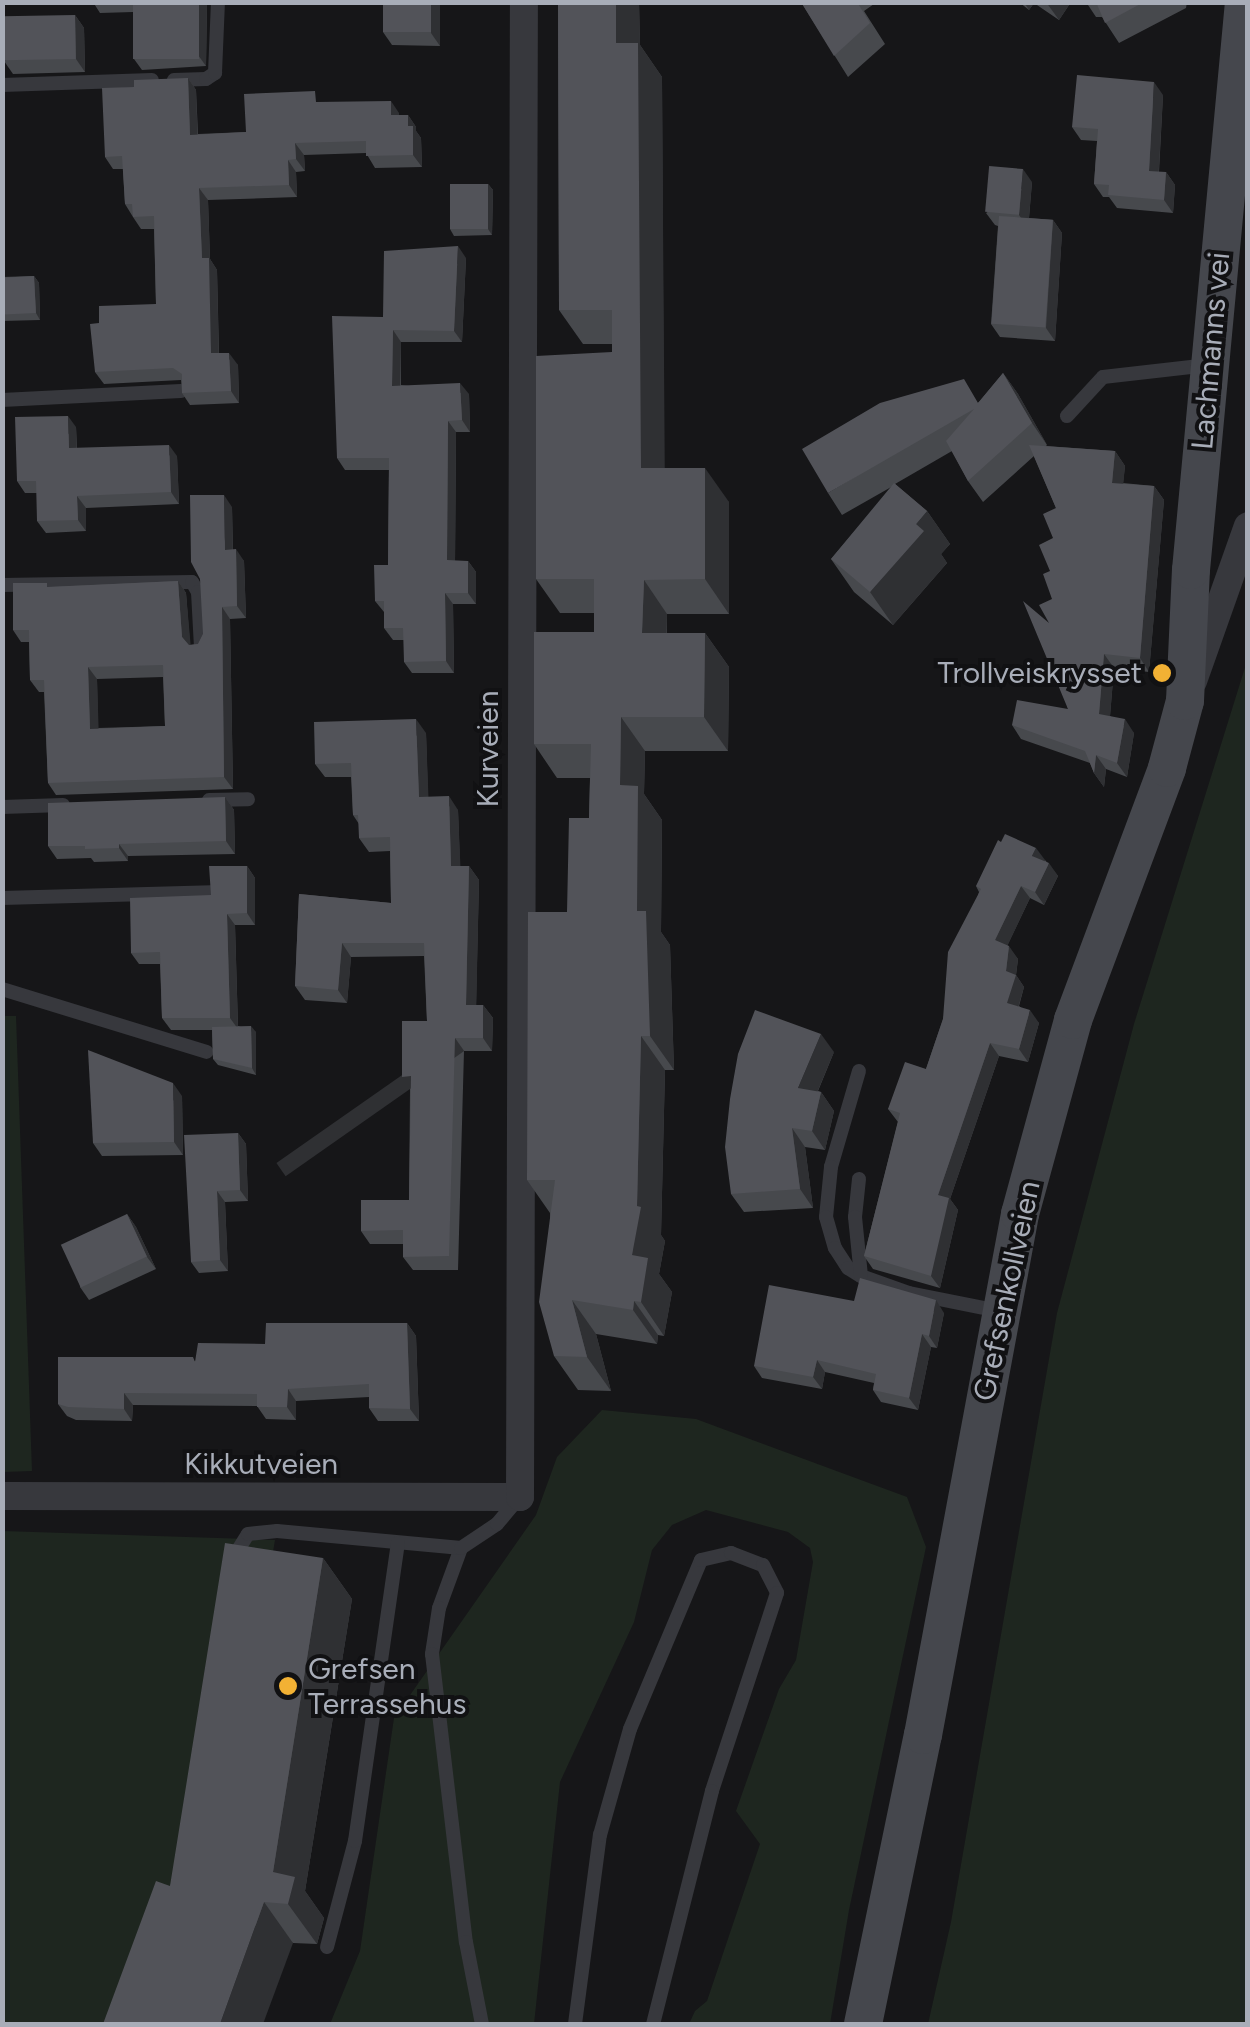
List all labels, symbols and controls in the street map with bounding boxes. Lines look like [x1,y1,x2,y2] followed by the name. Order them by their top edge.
[1184,251,1238,451] street label: Lachmanns vei
[937,655,1142,691] place label: Trollveiskrysset
[1151,662,1173,684] marker: Trollveiskrysset
[470,691,506,807] street label: Kurveien
[966,1178,1048,1404] street label: Grefsenkollveien
[184,1446,338,1482] street label: Kikkutveien
[308,1651,466,1722] place label: Grefsen Terrassehus
[277,1675,299,1697] marker: Grefsen Terrassehus

